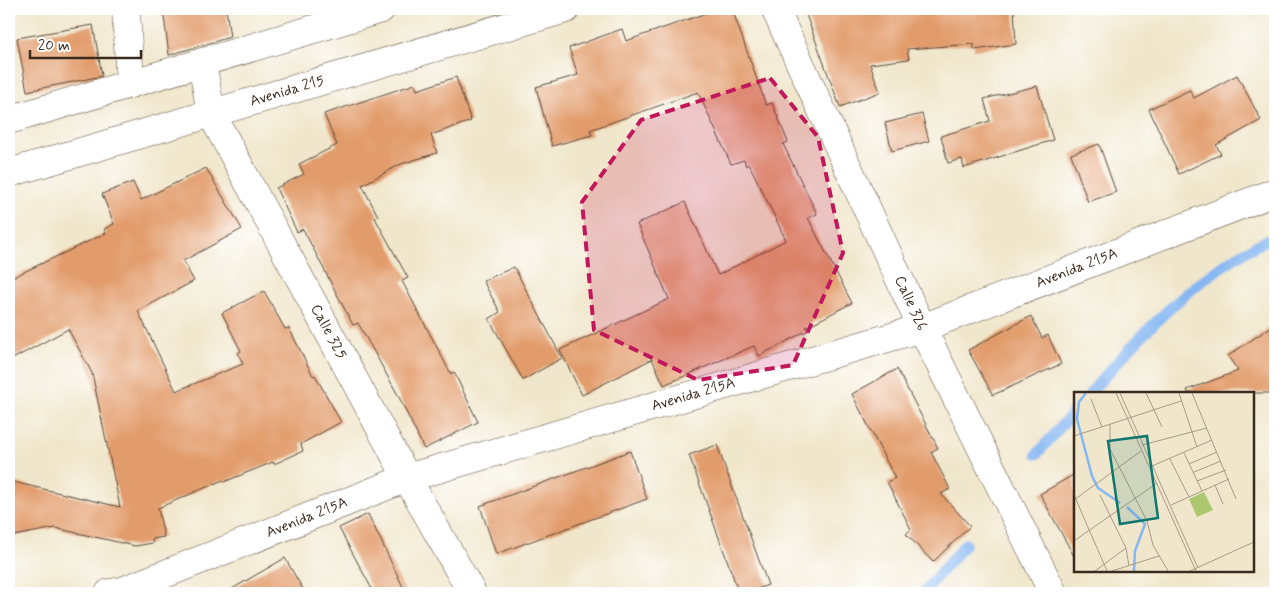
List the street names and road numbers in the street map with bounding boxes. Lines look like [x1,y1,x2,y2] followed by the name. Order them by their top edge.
[248,71,327,112] street label: Avenida 215
[1033,244,1121,293] street label: Avenida 215A
[889,273,932,334] street label: Calle 326
[306,301,351,363] street label: Calle 325
[649,373,738,416] street label: Avenida 215A
[263,492,351,543] street label: Avenida 215A

